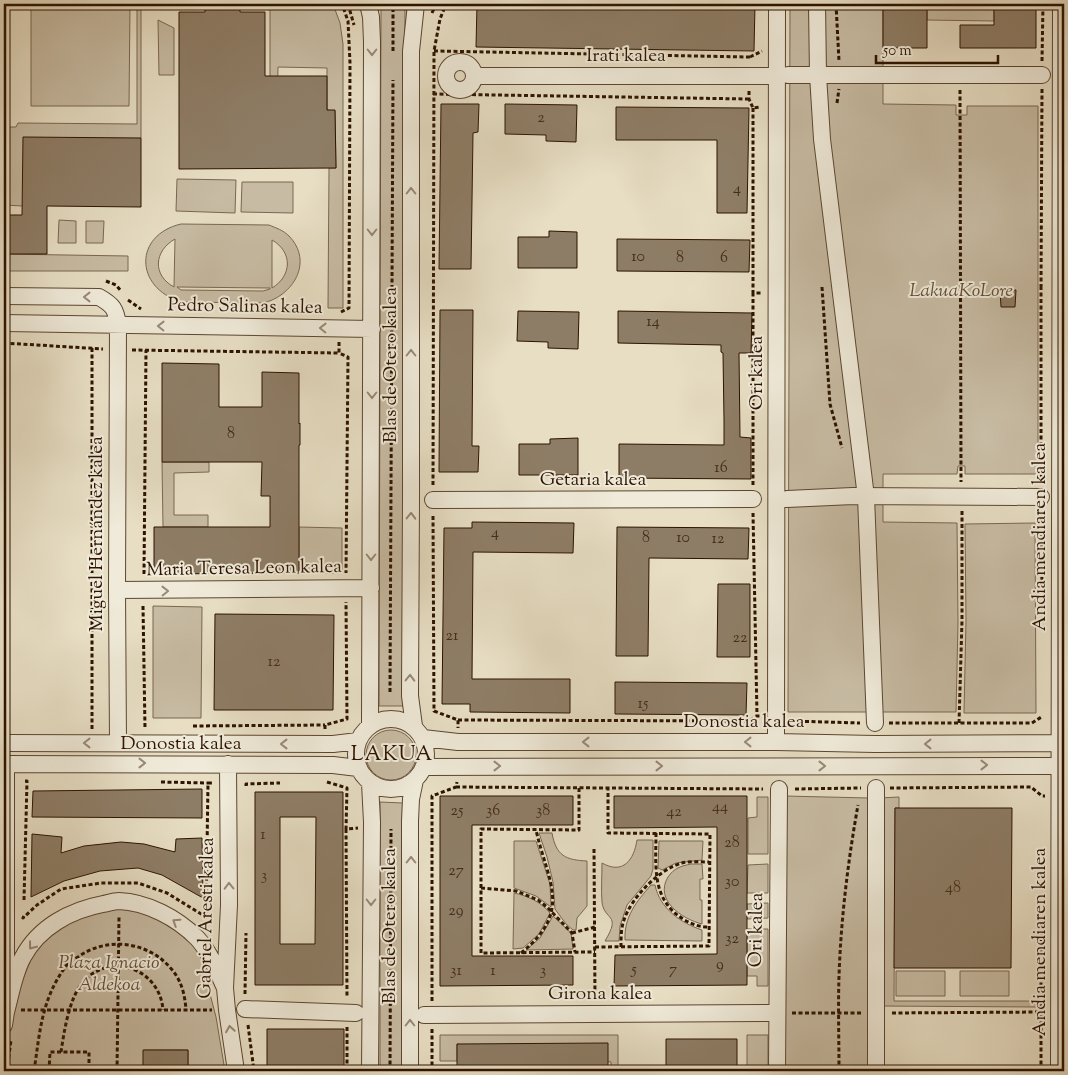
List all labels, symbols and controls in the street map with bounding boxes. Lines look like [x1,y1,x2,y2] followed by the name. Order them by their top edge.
[876,32,998,64] scale bar
[882,41,912,62] text: 50 m
[586,43,666,70] street label: Irati kalea
[367,48,377,56] one-way arrow
[537,107,545,130] house number: 2
[733,178,741,201] house number: 4
[406,186,416,194] one-way arrow
[367,228,377,236] one-way arrow
[631,246,645,269] house number: 10
[676,247,684,270] house number: 8
[720,247,728,270] house number: 6
[909,278,1013,305] park label: LakuaKoLore
[378,287,405,443] street label: Blas de Otero kalea
[83,292,90,302] one-way arrow
[167,292,323,322] street label: Pedro Salinas kalea
[646,311,660,334] house number: 14
[156,321,164,331] one-way arrow
[319,323,326,333] one-way arrow
[744,335,771,410] street label: Ori kalea
[406,349,416,356] one-way arrow
[367,391,377,399] one-way arrow
[227,423,235,446] house number: 8
[84,436,111,632] street label: Miguel Hernández kalea
[1027,442,1054,631] street label: Andia mendiaren kalea
[714,457,728,480] house number: 16
[540,467,646,494] street label: Getaria kalea
[406,511,416,519] one-way arrow
[491,522,499,545] house number: 4
[642,527,650,550] house number: 8
[676,527,690,550] house number: 10
[712,528,725,551] house number: 12
[146,554,342,584] street label: Maria Teresa Leon kalea
[366,554,376,561] one-way arrow
[162,585,170,596] one-way arrow
[446,625,459,648] house number: 21
[733,627,748,650] house number: 22
[268,651,281,674] house number: 12
[405,674,415,682] one-way arrow
[638,693,649,716] house number: 15
[684,709,805,736] street label: Donostia kalea
[121,731,242,758] street label: Donostia kalea
[581,737,589,747] one-way arrow
[744,737,752,747] one-way arrow
[82,738,90,748] one-way arrow
[280,739,288,749] one-way arrow
[924,739,932,749] one-way arrow
[351,740,433,770] district label: LAKUA
[138,758,146,768] one-way arrow
[981,760,989,770] one-way arrow
[494,761,501,771] one-way arrow
[656,761,664,771] one-way arrow
[818,761,826,771] one-way arrow
[712,796,728,819] house number: 44
[451,800,464,823] house number: 25
[486,800,500,823] house number: 36
[536,800,550,823] house number: 38
[666,801,682,824] house number: 42
[260,824,266,847] house number: 1
[724,832,740,855] house number: 28
[192,837,222,999] street label: Gabriel Aresti kalea
[1027,847,1054,1036] street label: Andia mendiaren kalea
[377,848,404,1004] street label: Blas de Otero kalea
[406,856,416,864] one-way arrow
[448,860,464,883] house number: 27
[261,865,267,888] house number: 3
[725,871,739,894] house number: 30
[945,877,961,900] house number: 48
[224,882,234,890] one-way arrow
[743,892,771,968] street label: Ori kalea
[366,898,376,906] one-way arrow
[448,900,464,923] house number: 29
[172,919,182,928] one-way arrow
[725,928,739,951] house number: 32
[29,940,37,949] one-way arrow
[58,950,160,999] park label: Plaza Ignacio Aldekoa
[716,954,724,977] house number: 9
[630,959,637,982] house number: 5
[669,959,677,982] house number: 7
[450,960,463,983] house number: 31
[490,960,496,983] house number: 1
[540,960,546,983] house number: 3
[548,981,652,1008] street label: Girona kalea
[405,1018,415,1026] one-way arrow
[225,1025,235,1034] one-way arrow

